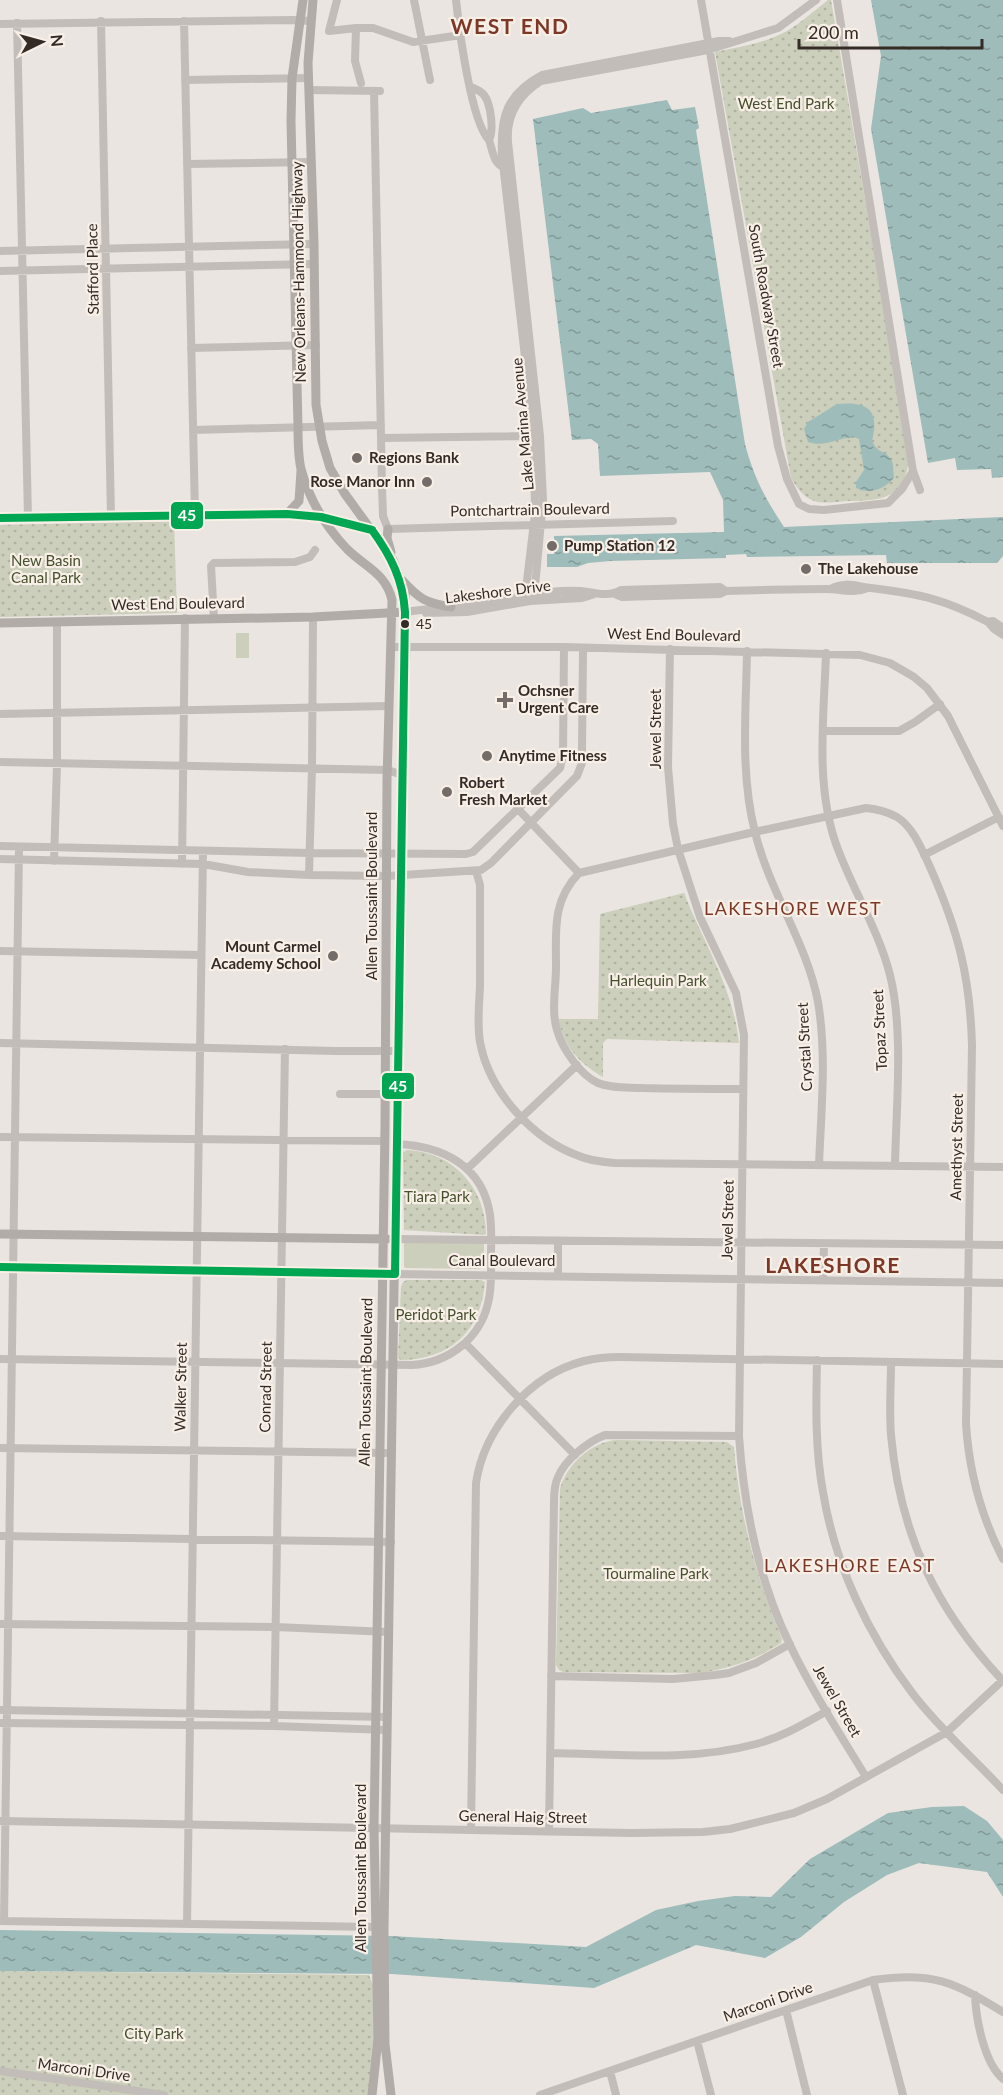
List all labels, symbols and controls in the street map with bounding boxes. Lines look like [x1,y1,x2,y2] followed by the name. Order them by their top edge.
[12,12,72,72] north arrow
[799,12,982,50] scale bar
[451,13,569,38] district label: WEST END
[808,21,859,43] text: 200 m
[47,34,67,48] text: N
[738,94,835,112] park label: West End Park
[287,161,309,383] street label: New Orleans-Hammond Highway
[82,223,102,315] street label: Stafford Place
[745,223,789,370] street label: South Roadway Street
[507,357,537,491] street label: Lake Marina Avenue
[369,448,460,466] place label: Regions Bank
[350,451,364,465] marker: Regions Bank
[310,472,415,490] place label: Rose Manor Inn
[420,475,434,489] marker: Rose Manor Inn
[450,499,610,519] street label: Pontchartrain Boulevard
[170,501,204,530] line badge: 45
[178,505,196,524] text: 45
[564,536,676,554] place label: Pump Station 12
[545,539,559,553] marker: Pump Station 12
[11,551,81,586] park label: New Basin Canal Park
[818,559,918,577] place label: The Lakehouse
[799,562,813,576] marker: The Lakehouse
[444,576,552,606] street label: Lakeshore Drive
[111,593,245,613] street label: West End Boulevard
[416,615,432,632] place label: 45
[399,618,411,630] marker: 45
[607,624,741,644] street label: West End Boulevard
[518,681,599,716] place label: Ochsner Urgent Care
[646,688,664,769] street label: Jewel Street
[496,691,514,709] marker: Ochsner Urgent Care
[498,746,607,764] place label: Anytime Fitness
[480,749,494,763] marker: Anytime Fitness
[459,773,548,808] place label: Robert Fresh Market
[440,785,454,799] marker: Robert Fresh Market
[362,812,380,980] street label: Allen Toussaint Boulevard
[704,897,882,919] district label: LAKESHORE WEST
[210,937,321,972] place label: Mount Carmel Academy School
[326,949,340,963] marker: Mount Carmel Academy School
[609,971,707,989] park label: Harlequin Park
[868,988,890,1071] street label: Topaz Street
[793,1001,815,1092] street label: Crystal Street
[381,1072,415,1100] line badge: 45
[389,1076,407,1095] text: 45
[946,1093,966,1200] street label: Amethyst Street
[717,1179,737,1260] street label: Jewel Street
[404,1187,470,1205] park label: Tiara Park
[448,1251,556,1269] street label: Canal Boulevard
[765,1252,901,1277] district label: LAKESHORE
[355,1298,375,1466] street label: Allen Toussaint Boulevard
[396,1305,477,1323] park label: Peridot Park
[255,1341,275,1433] street label: Conrad Street
[170,1342,190,1432] street label: Walker Street
[764,1554,936,1576] district label: LAKESHORE EAST
[603,1564,709,1582] park label: Tourmaline Park
[810,1661,866,1740] street label: Jewel Street
[351,1784,369,1952] street label: Allen Toussaint Boulevard
[459,1806,588,1826] street label: General Haig Street
[721,1977,815,2025] street label: Marconi Drive
[124,2024,184,2042] park label: City Park
[37,2054,132,2084] street label: Marconi Drive

